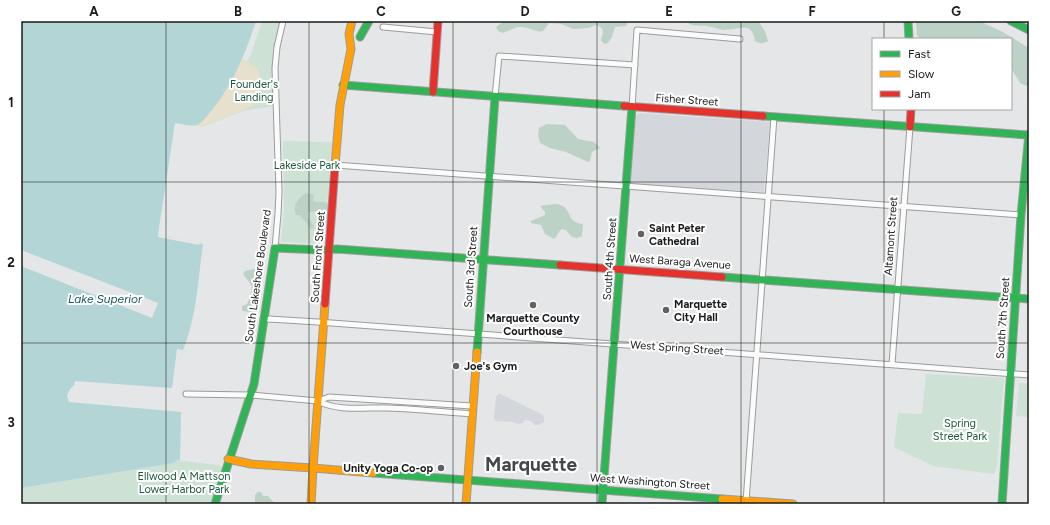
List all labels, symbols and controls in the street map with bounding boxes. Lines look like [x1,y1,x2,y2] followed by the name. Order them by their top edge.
[89,4,99,19] text: A
[234,4,242,19] text: B
[376,4,386,19] text: C
[520,4,530,19] text: D
[665,4,673,19] text: E
[808,4,816,19] text: F
[951,4,961,19] text: G
[872,38,1012,110] legend
[908,47,931,61] text: Fast
[908,67,935,81] text: Slow
[230,78,278,104] park label: Founder's Landing
[908,87,931,101] text: Jam
[655,91,719,109] street label: Fisher Street
[8,95,14,110] text: 1
[274,159,341,172] park label: Lakeside Park
[882,196,900,276] street label: Altamont Street
[242,209,274,343] street label: South Lakeshore Boulevard
[308,211,328,303] street label: South Front Street
[601,217,619,301] street label: South 4th Street
[649,222,706,248] place label: Saint Peter Cathedral
[462,226,480,308] street label: South 3rd Street
[636,229,646,239] marker: Saint Peter Cathedral
[629,252,731,272] street label: West Baraga Avenue
[7,255,15,270] text: 2
[994,277,1012,359] street label: South 7th Street
[68,292,143,306] water label: Lake Superior
[674,298,727,324] place label: Marquette City Hall
[528,300,538,310] marker: Marquette County Courthouse
[661,305,671,315] marker: Marquette City Hall
[486,312,580,338] place label: Marquette County Courthouse
[630,338,724,358] street label: West Spring Street
[464,360,518,373] place label: Joe's Gym
[451,361,461,371] marker: Joe's Gym
[7,415,15,430] text: 3
[933,417,988,443] park label: Spring Street Park
[485,453,577,476] district label: Marquette
[343,462,433,475] place label: Unity Yoga Co-op
[436,463,446,473] marker: Unity Yoga Co-op
[138,470,230,496] park label: Ellwood A Mattson Lower Harbor Park
[589,471,711,493] street label: West Washington Street

